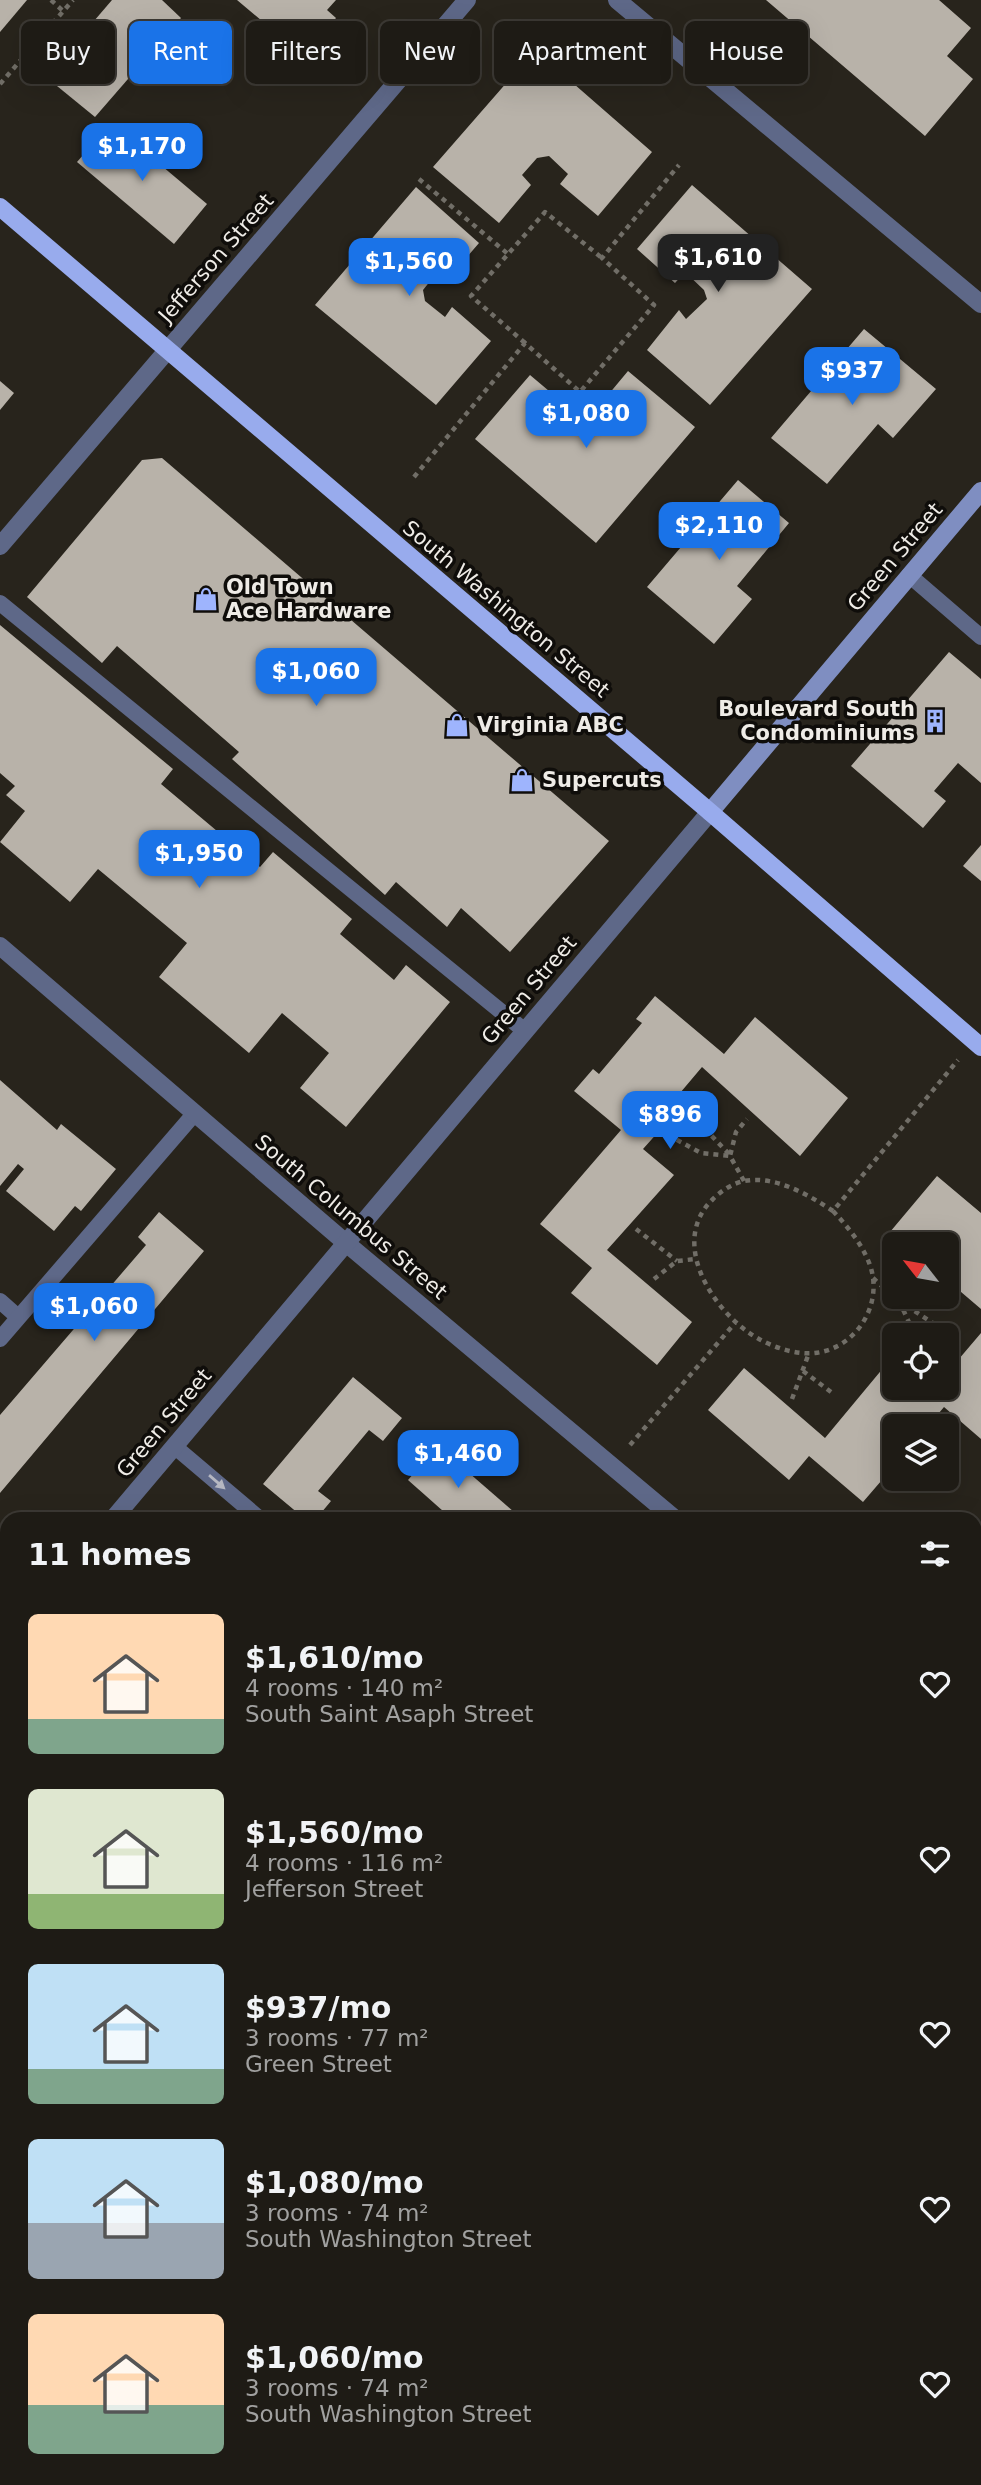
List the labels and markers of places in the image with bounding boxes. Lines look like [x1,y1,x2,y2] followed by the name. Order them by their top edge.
[85,124,199,183] pin: $1,170
[661,234,775,294] pin: $1,610
[352,238,466,298] pin: $1,560
[811,348,893,407] pin: $937
[529,391,643,450] pin: $1,080
[662,503,776,562] pin: $2,110
[226,575,392,623] place label: Old Town Ace Hardware
[192,585,220,613] shop icon: Old Town Ace Hardware
[259,648,373,708] pin: $1,060
[718,697,915,745] place label: Boulevard South Condominiums
[921,707,949,735] building icon: Boulevard South Condominiums
[443,711,471,739] shop icon: Virginia ABC
[477,713,624,737] place label: Virginia ABC
[508,766,536,794] shop icon: Supercuts
[542,768,662,792] place label: Supercuts
[142,830,256,890] pin: $1,950
[629,1092,711,1151] pin: $896
[37,1284,151,1343] pin: $1,060
[401,1430,515,1490] pin: $1,460

